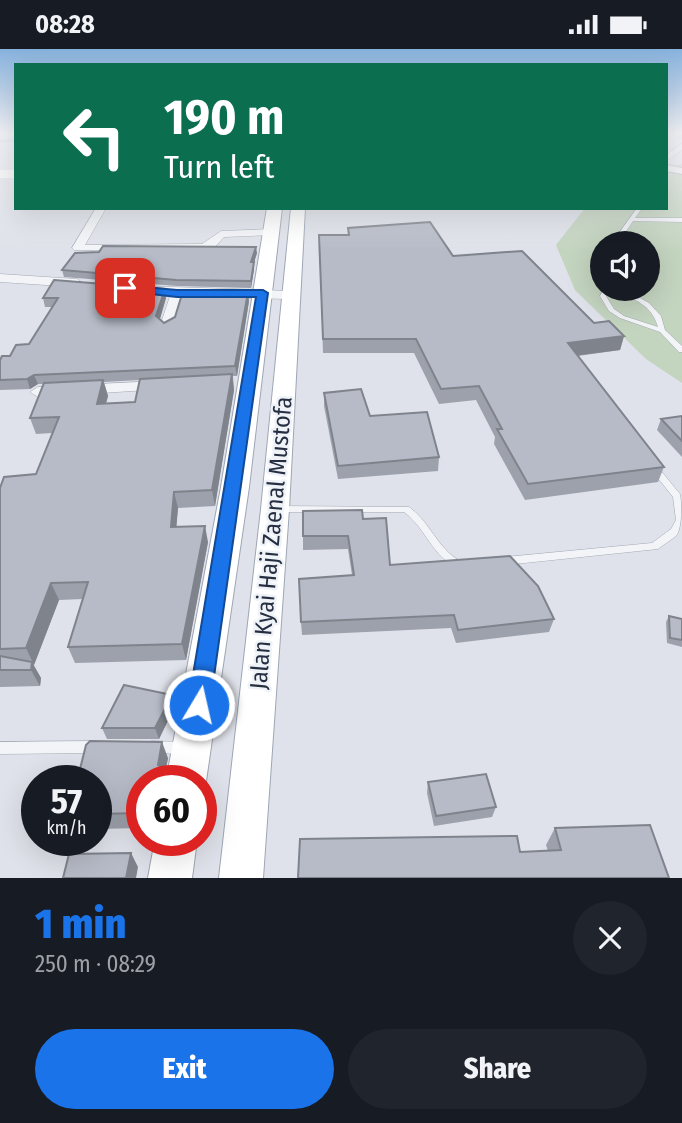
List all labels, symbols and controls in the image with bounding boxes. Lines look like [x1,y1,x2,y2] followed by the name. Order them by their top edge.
[35,9,95,40] text: 08:28
[164,88,284,147] text: 190 m
[49,91,140,182] icon: left
[164,148,274,186] text: Turn left
[590,231,660,301] map controls
[590,231,660,301] button: sound
[95,258,155,318] pin
[106,269,144,307] icon: arrive
[244,395,298,691] street label: Jalan Kyai Haji Zaenal Mustofa
[162,668,236,742] position arrow
[126,765,217,856] speed limit sign: 60
[51,780,82,822] text: 57
[46,817,87,839] text: km/h
[35,899,126,949] text: 1 min
[573,901,647,975] button: close
[35,950,156,978] text: 250 m · 08:29
[35,1029,334,1109] button: Exit
[348,1029,647,1109] button: Share

